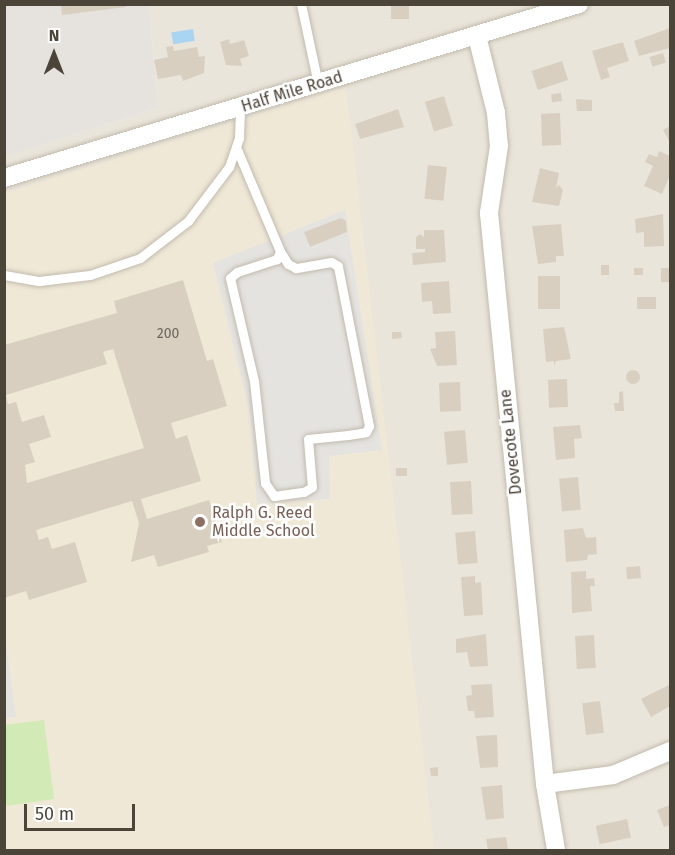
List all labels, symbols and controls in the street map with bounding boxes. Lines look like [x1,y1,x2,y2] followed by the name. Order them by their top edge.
[24,24,84,84] north arrow
[49,26,59,45] text: N
[239,67,345,117] street label: Half Mile Road
[157,326,179,342] house number: 200
[496,388,526,496] street label: Dovecote Lane
[212,503,315,541] place label: Ralph G. Reed Middle School
[193,515,207,529] marker: Ralph G. Reed Middle School
[27,792,138,830] scale bar
[35,803,74,825] text: 50 m

